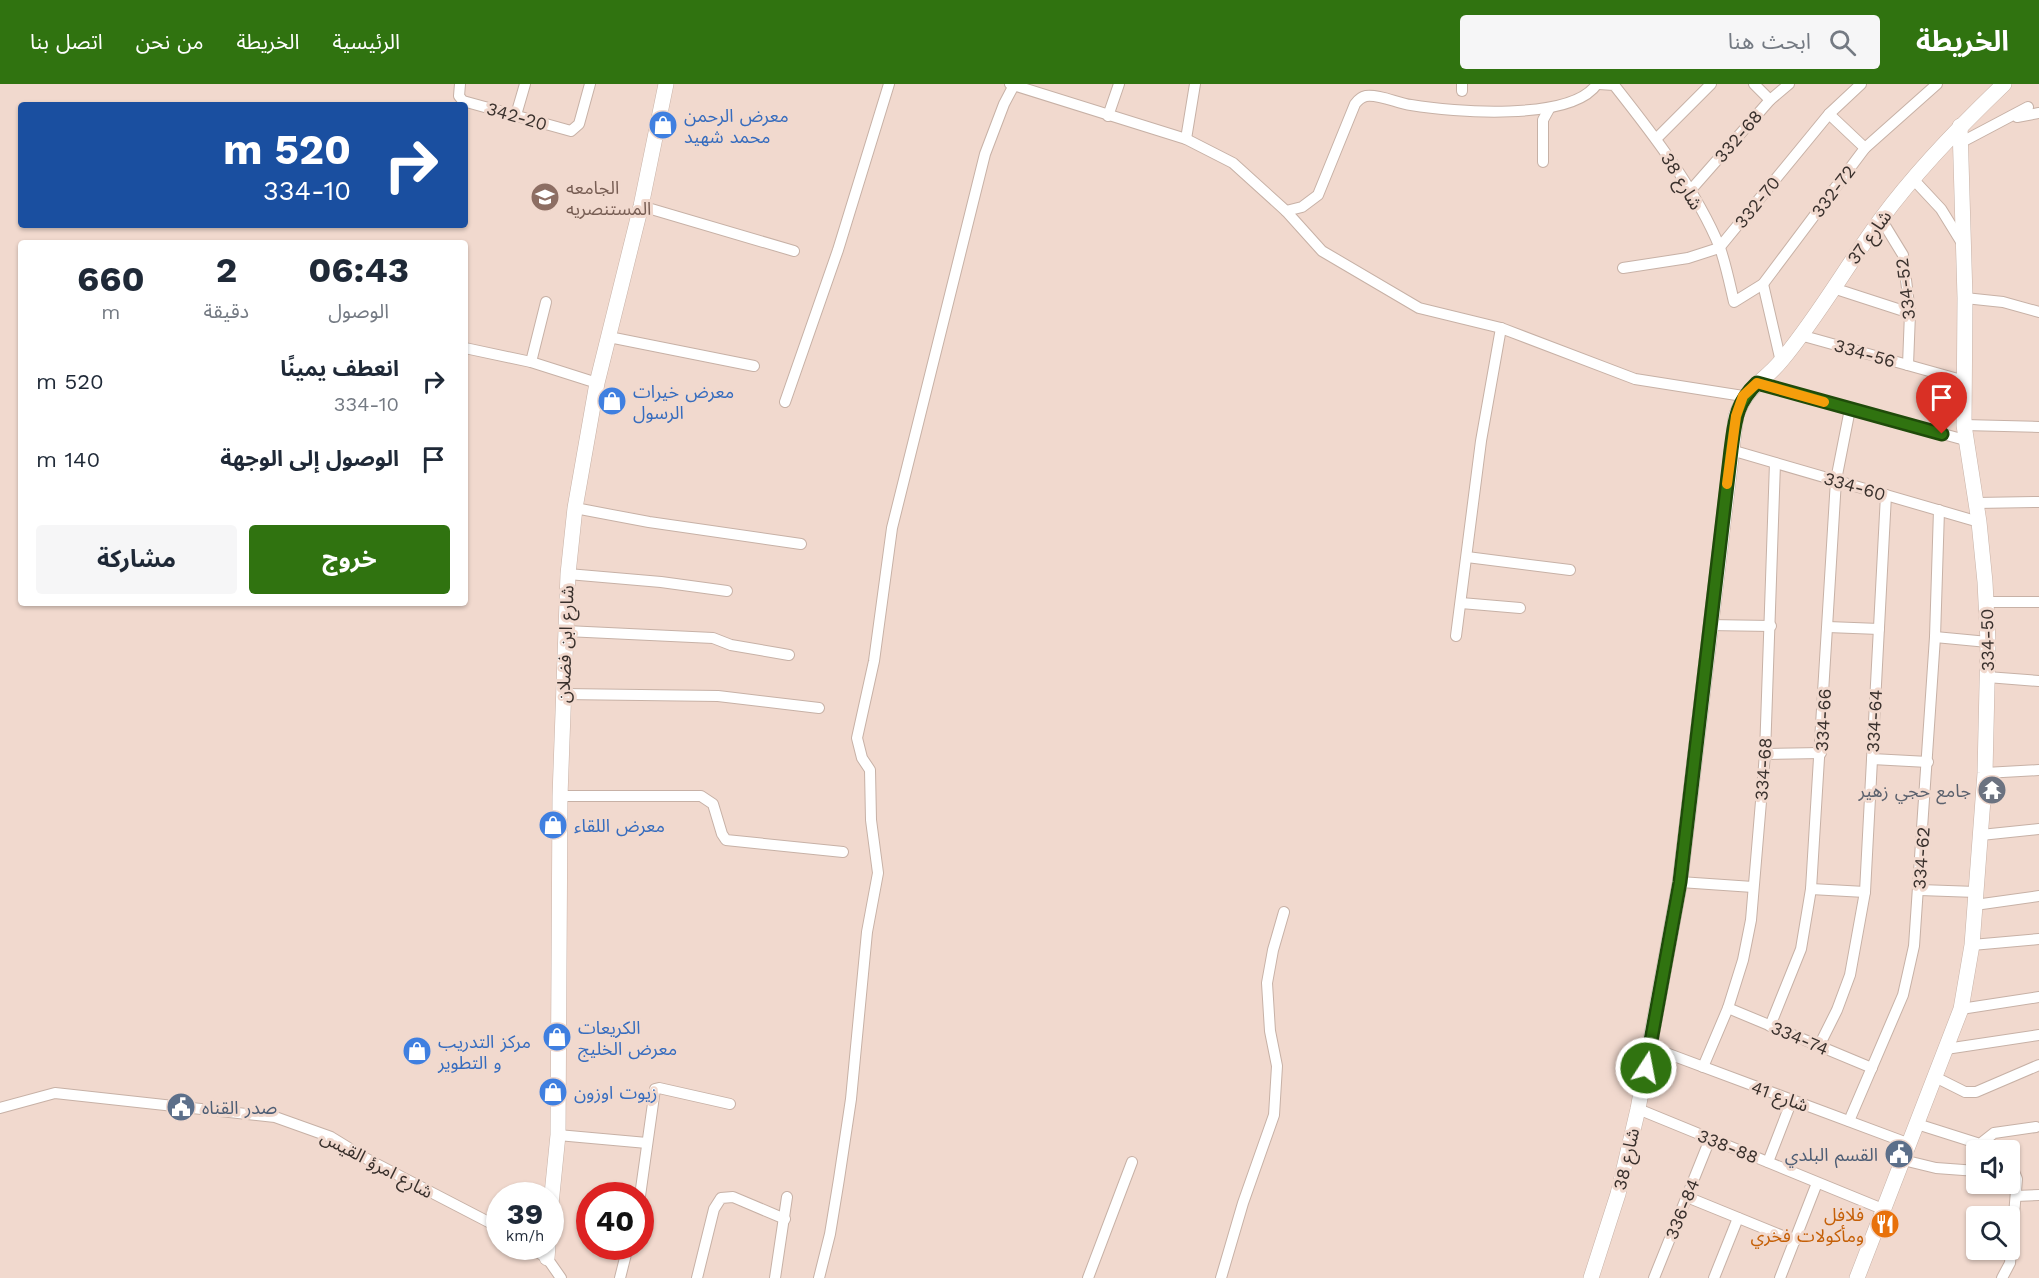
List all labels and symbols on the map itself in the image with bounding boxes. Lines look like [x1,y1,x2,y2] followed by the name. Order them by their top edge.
[484,97,550,135] street label: 342-20
[684,105,789,147] place label: معرض الرحمن محمد شهيد
[1710,106,1766,166] street label: 332-68
[647,109,679,141] shop icon: معرض الرحمن محمد شهيد
[1653,149,1707,215] street label: شارع 38
[1807,161,1859,221] street label: 332-72
[1730,172,1784,232] street label: 332-70
[566,177,651,220] place label: الجامعه المستنصريه
[529,181,561,213] school or university icon: الجامعه المستنصريه
[1843,206,1899,270] street label: شارع 37
[1891,257,1919,321] street label: 334-52
[1832,334,1898,372] street label: 334-56
[1916,372,1967,434] pin
[633,381,734,424] place label: معرض خيرات الرسول
[596,385,628,417] shop icon: معرض خيرات الرسول
[1822,467,1888,505] street label: 334-60
[552,585,582,703] street label: شارع ابن فضلان
[1976,608,1998,672] street label: 334-50
[1811,688,1835,752] street label: 334-66
[1862,689,1886,753] street label: 334-64
[1750,737,1776,801] street label: 334-68
[1976,774,2008,806] temple icon: جامع حجي زهير
[1858,780,1971,805] place label: جامع حجي زهير
[537,809,569,841] shop icon: معرض اللقاء
[574,815,665,837] place label: معرض اللقاء
[1908,826,1934,890] street label: 334-62
[578,1017,677,1062] place label: الكريعات معرض الخليج
[1768,1017,1832,1059] street label: 334-74
[541,1021,573,1053] shop icon: الكريعات معرض الخليج
[437,1031,531,1074] place label: مركز التدريب و التطوير
[401,1035,433,1067] shop icon: مركز التدريب و التطوير
[1614,1036,1678,1100] position arrow
[537,1076,569,1108] shop icon: زيوت اوزون
[1747,1076,1811,1120] street label: شارع 41
[574,1082,657,1104] place label: زيوت اوزون
[165,1091,197,1123] public building icon: صدر القناه
[202,1097,277,1119] place label: صدر القناه
[1695,1124,1761,1168] street label: 338-88
[316,1126,437,1206] street label: شارع امرؤ القيس
[1609,1126,1647,1193] street label: شارع 38
[1883,1138,1915,1170] public building icon: القسم البلدي
[1785,1144,1878,1168] place label: القسم البلدي
[1660,1176,1704,1242] street label: 336-84
[576,1182,654,1260] speed limit sign: 40
[1751,1204,1864,1249] place label: فلافل ومأكولات فخري
[1869,1208,1901,1240] restaurant icon: فلافل ومأكولات فخري

